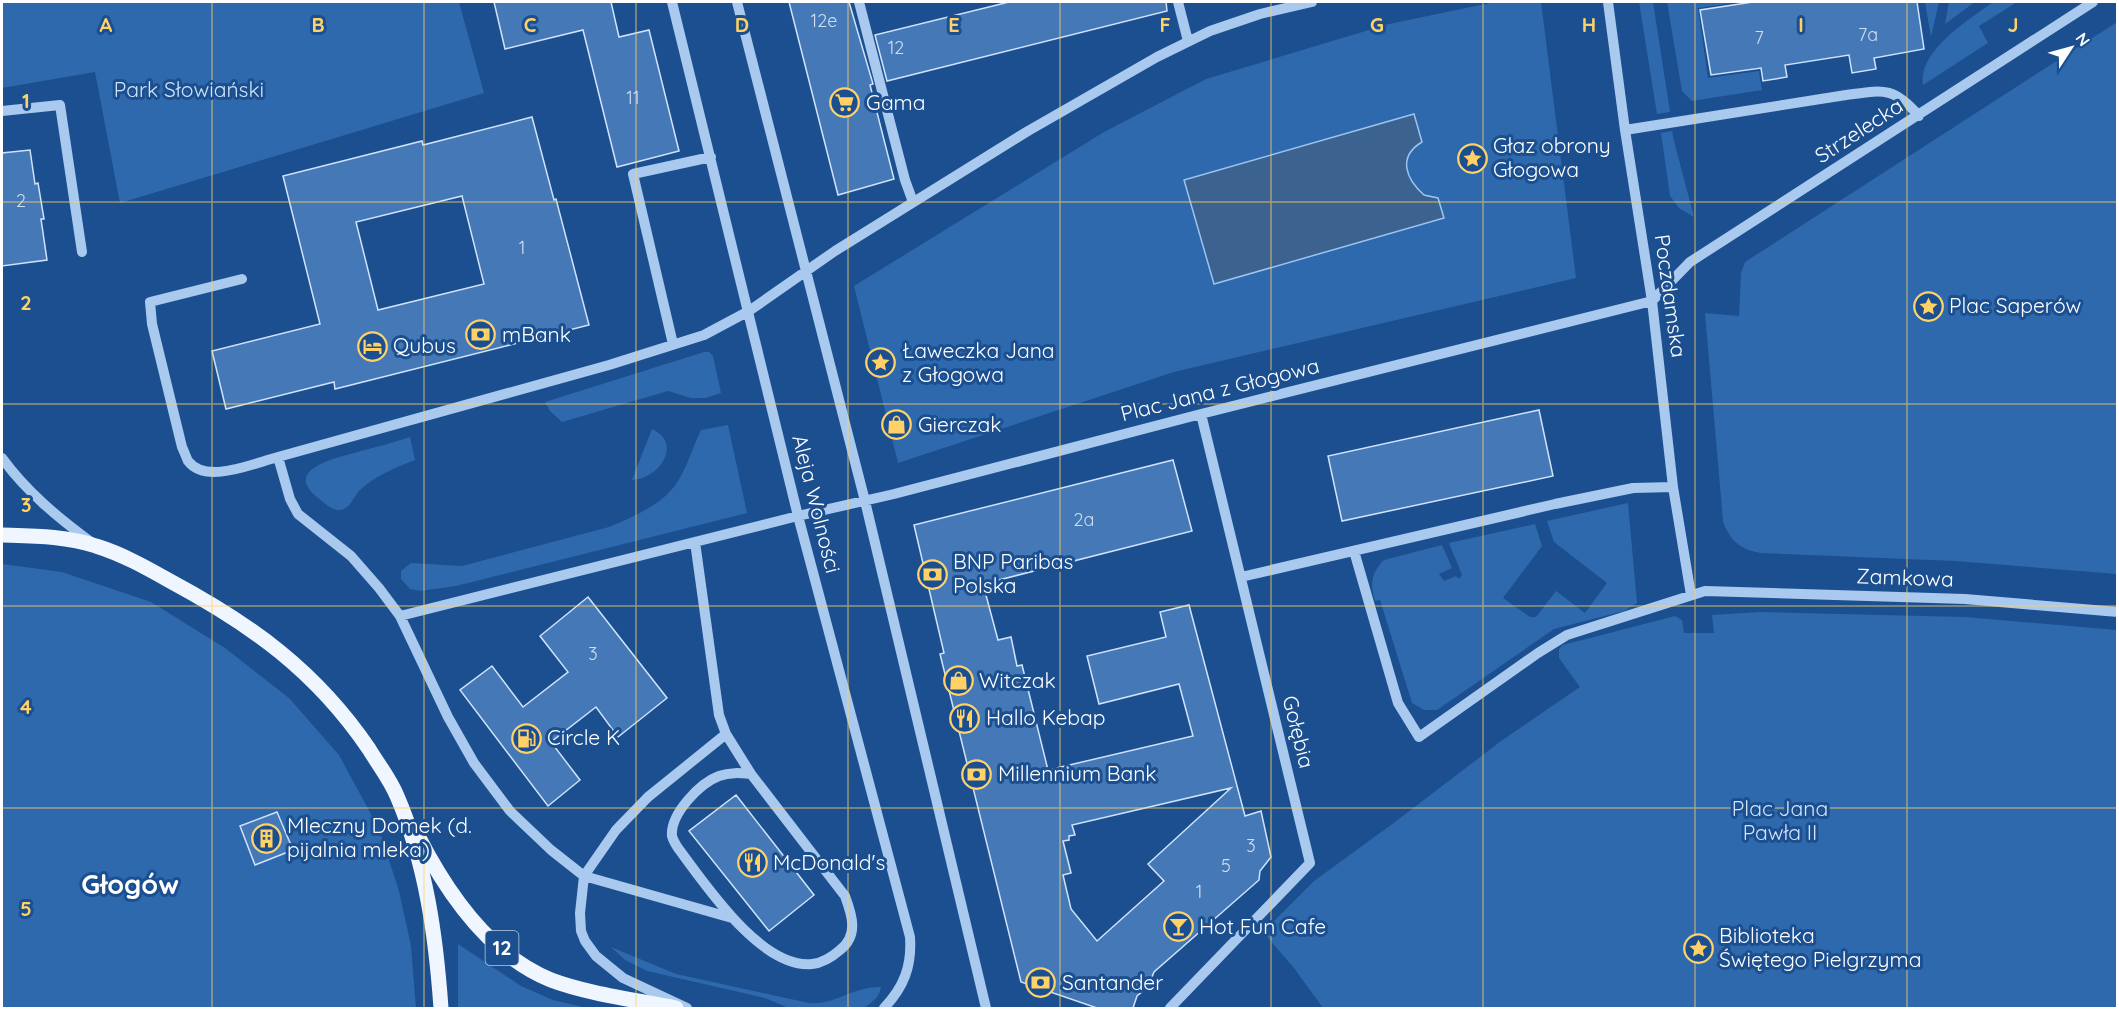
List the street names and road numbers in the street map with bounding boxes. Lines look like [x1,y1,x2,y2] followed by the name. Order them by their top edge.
[1809,92,1907,168] street label: Strzelecka
[1649,233,1692,359] street label: Poczdamska
[1118,352,1322,426] street label: Plac Jana z Głogowa
[787,432,847,576] street label: Aleja Wolności
[1856,562,1954,592] street label: Zamkowa
[1277,693,1321,771] street label: Gołębia
[486,931,518,965] road number: 12

